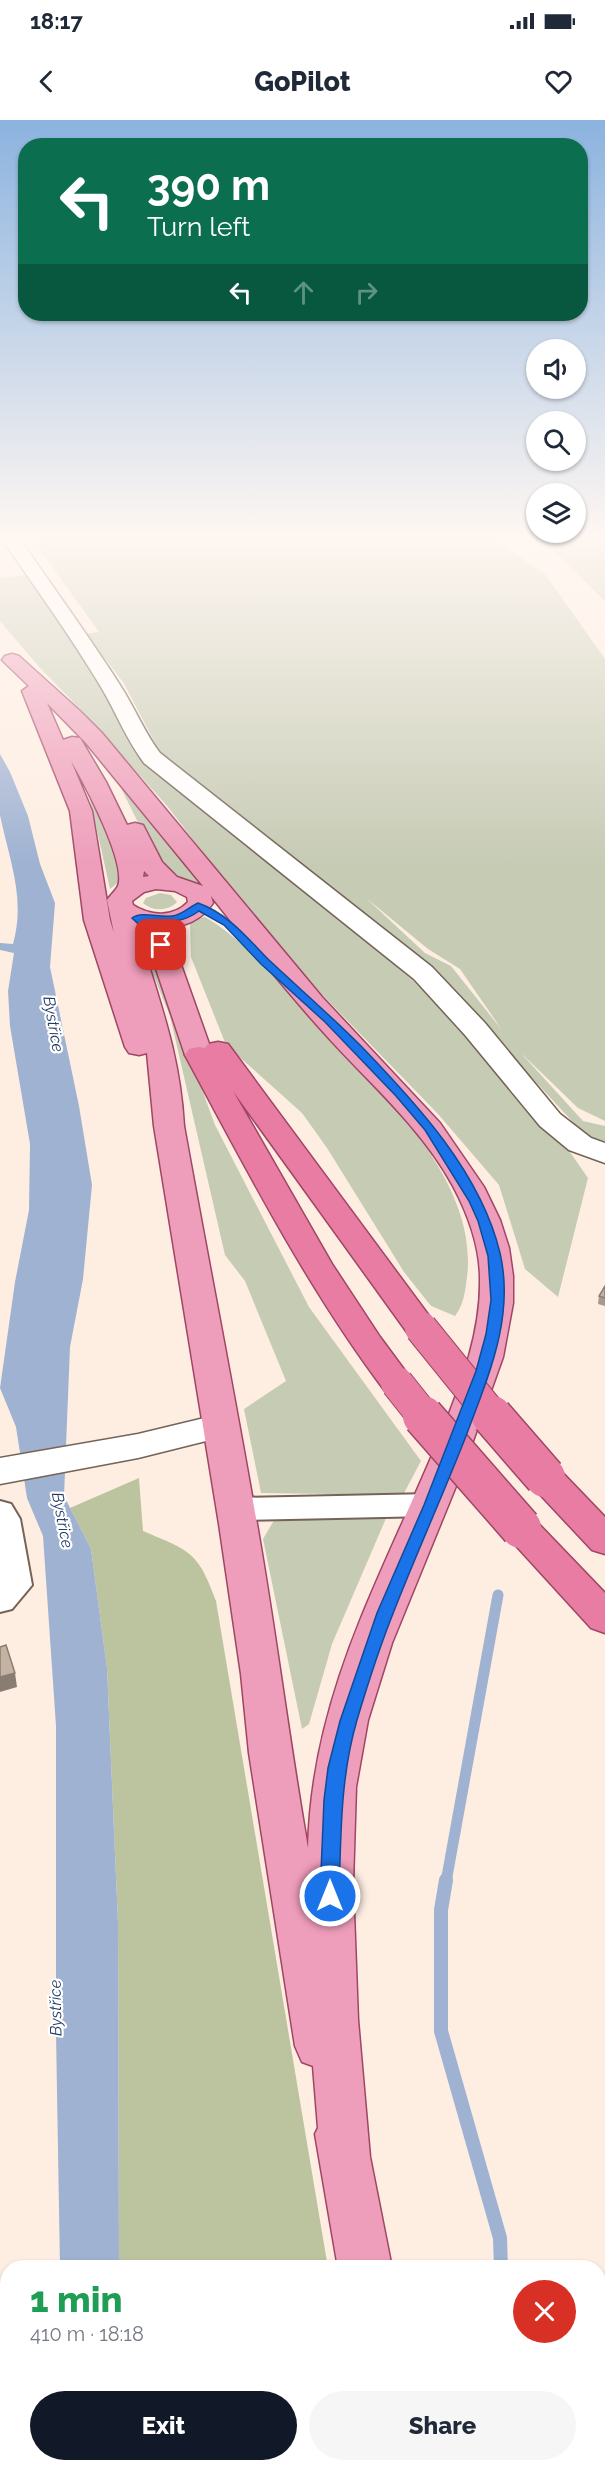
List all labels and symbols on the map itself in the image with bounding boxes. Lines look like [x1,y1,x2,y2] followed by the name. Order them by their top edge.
[135,919,186,970] pin
[39,995,68,1054] water label: Bystřice
[48,1491,77,1550] water label: Bystřice
[298,1864,362,1928] position arrow
[46,1979,65,2036] water label: Bystřice

